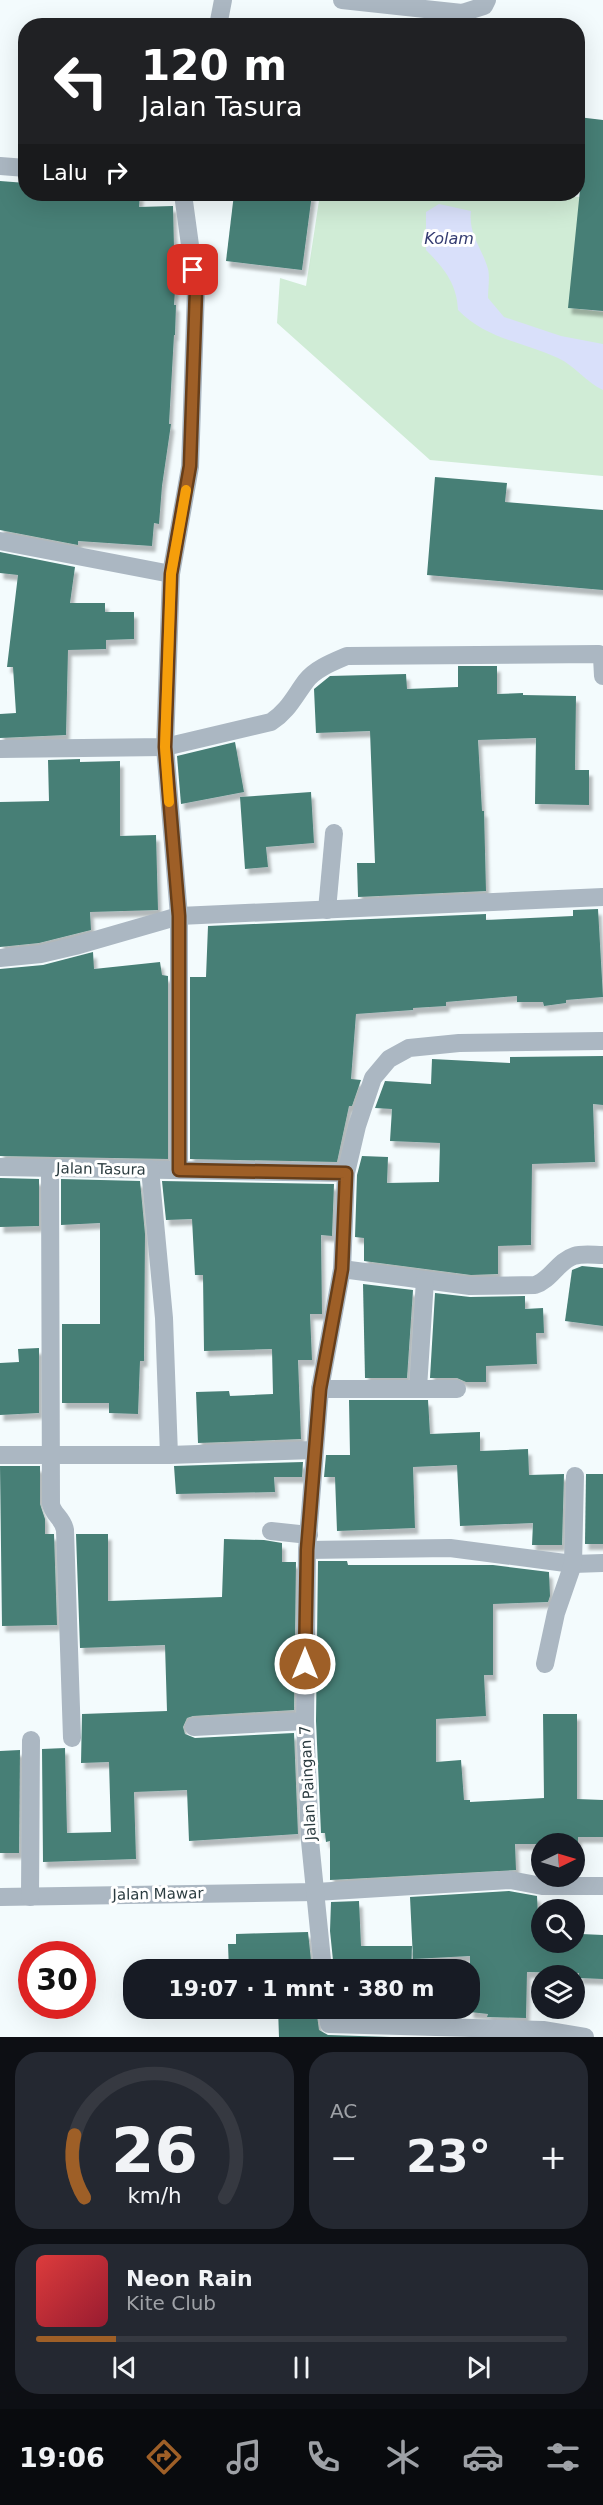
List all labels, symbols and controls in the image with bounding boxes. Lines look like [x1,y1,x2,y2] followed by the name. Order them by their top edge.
[141,41,287,90] text: 120 m
[42,42,120,120] icon: left
[141,91,303,122] text: Jalan Tasura
[100,156,133,189] icon: right
[42,160,88,185] text: Lalu
[424,229,474,248] water label: Kolam
[167,244,218,295] pin
[176,253,209,286] icon: arrive
[55,1159,146,1179] street label: Jalan Tasura
[273,1632,337,1696] position arrow
[296,1725,320,1842] street label: Jalan Paingan 7
[531,1833,585,1887] north arrow
[531,1833,585,2019] map controls
[111,1884,204,1904] street label: Jalan Mawar
[531,1899,585,1953] button: search
[18,1941,96,2019] speed limit sign: 30
[531,1965,585,2019] button: layers
[169,1976,434,2001] text: 19:07 · 1 mnt · 380 m
[330,2099,357,2123] text: AC
[111,2114,198,2187] text: 26
[406,2130,491,2183] text: 23°
[330,2138,358,2177] text: −
[539,2138,567,2177] text: +
[127,2183,182,2208] text: km/h
[126,2266,253,2291] text: Neon Rain
[126,2291,216,2315] text: Kite Club
[108,2351,141,2384] icon: previous
[285,2351,318,2384] icon: pause
[462,2351,495,2384] icon: next
[143,2436,185,2478] icon: directions
[223,2436,265,2478] icon: music
[302,2436,344,2478] icon: phone
[382,2436,424,2478] icon: climate
[462,2436,504,2478] icon: car
[542,2436,584,2478] icon: filters
[19,2442,105,2473] text: 19:06

